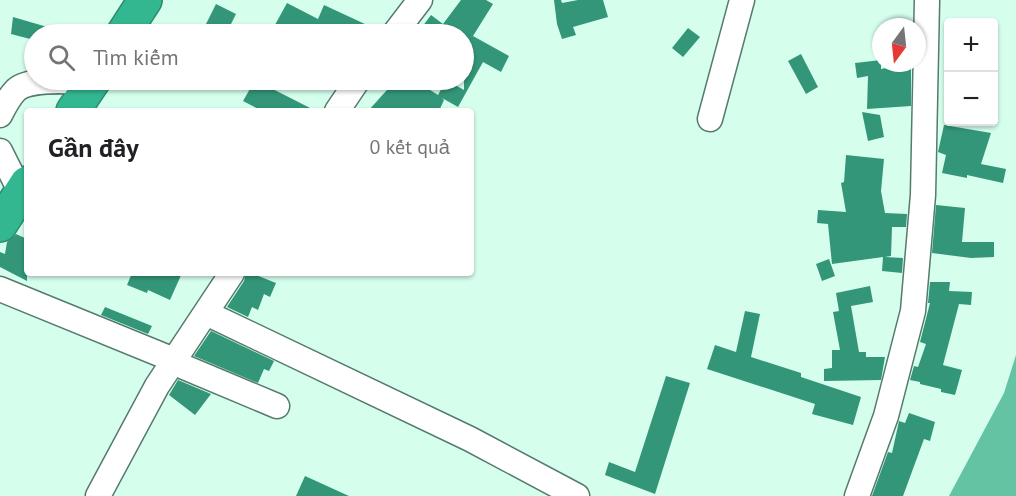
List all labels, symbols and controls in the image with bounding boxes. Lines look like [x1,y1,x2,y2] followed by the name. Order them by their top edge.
[872,18,926,72] north arrow
[944,18,998,126] map controls
[944,18,998,72] button: +
[24,24,474,90] search box
[45,41,78,74] icon: search
[93,43,179,71] text: Tìm kiếm
[944,72,998,126] button: −
[48,131,139,164] text: Gần đây
[369,134,450,160] text: 0 kết quả

